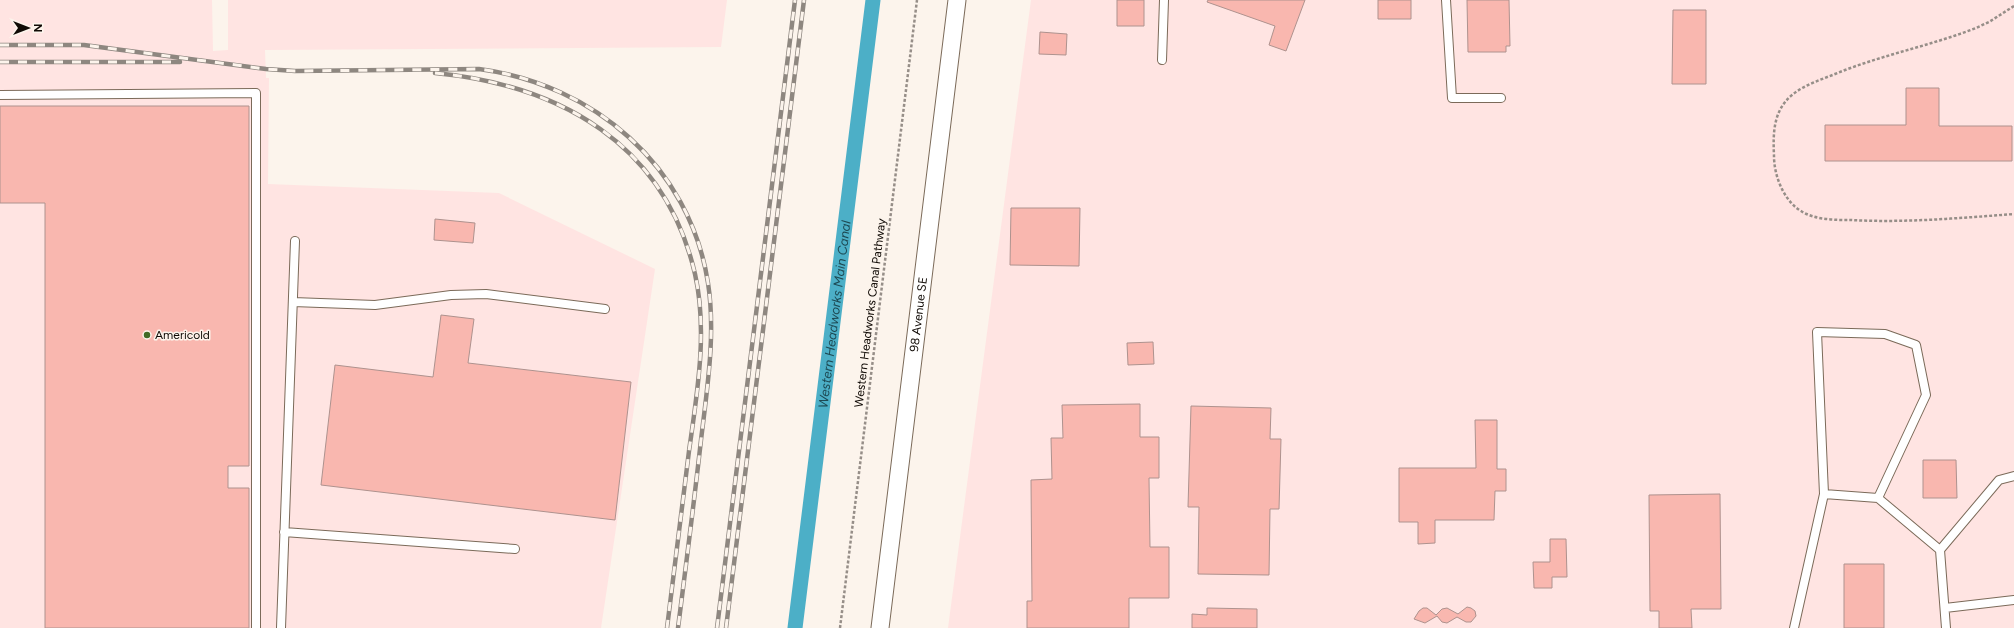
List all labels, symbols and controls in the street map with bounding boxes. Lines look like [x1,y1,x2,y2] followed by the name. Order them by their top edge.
[8,8,48,48] north arrow
[31,24,44,32] text: N
[851,217,889,408] street label: Western Headworks Canal Pathway
[815,220,853,409] water label: Western Headworks Main Canal
[907,276,930,353] street label: 98 Avenue SE
[155,328,210,342] place label: Americold
[142,330,152,340] marker: Americold

